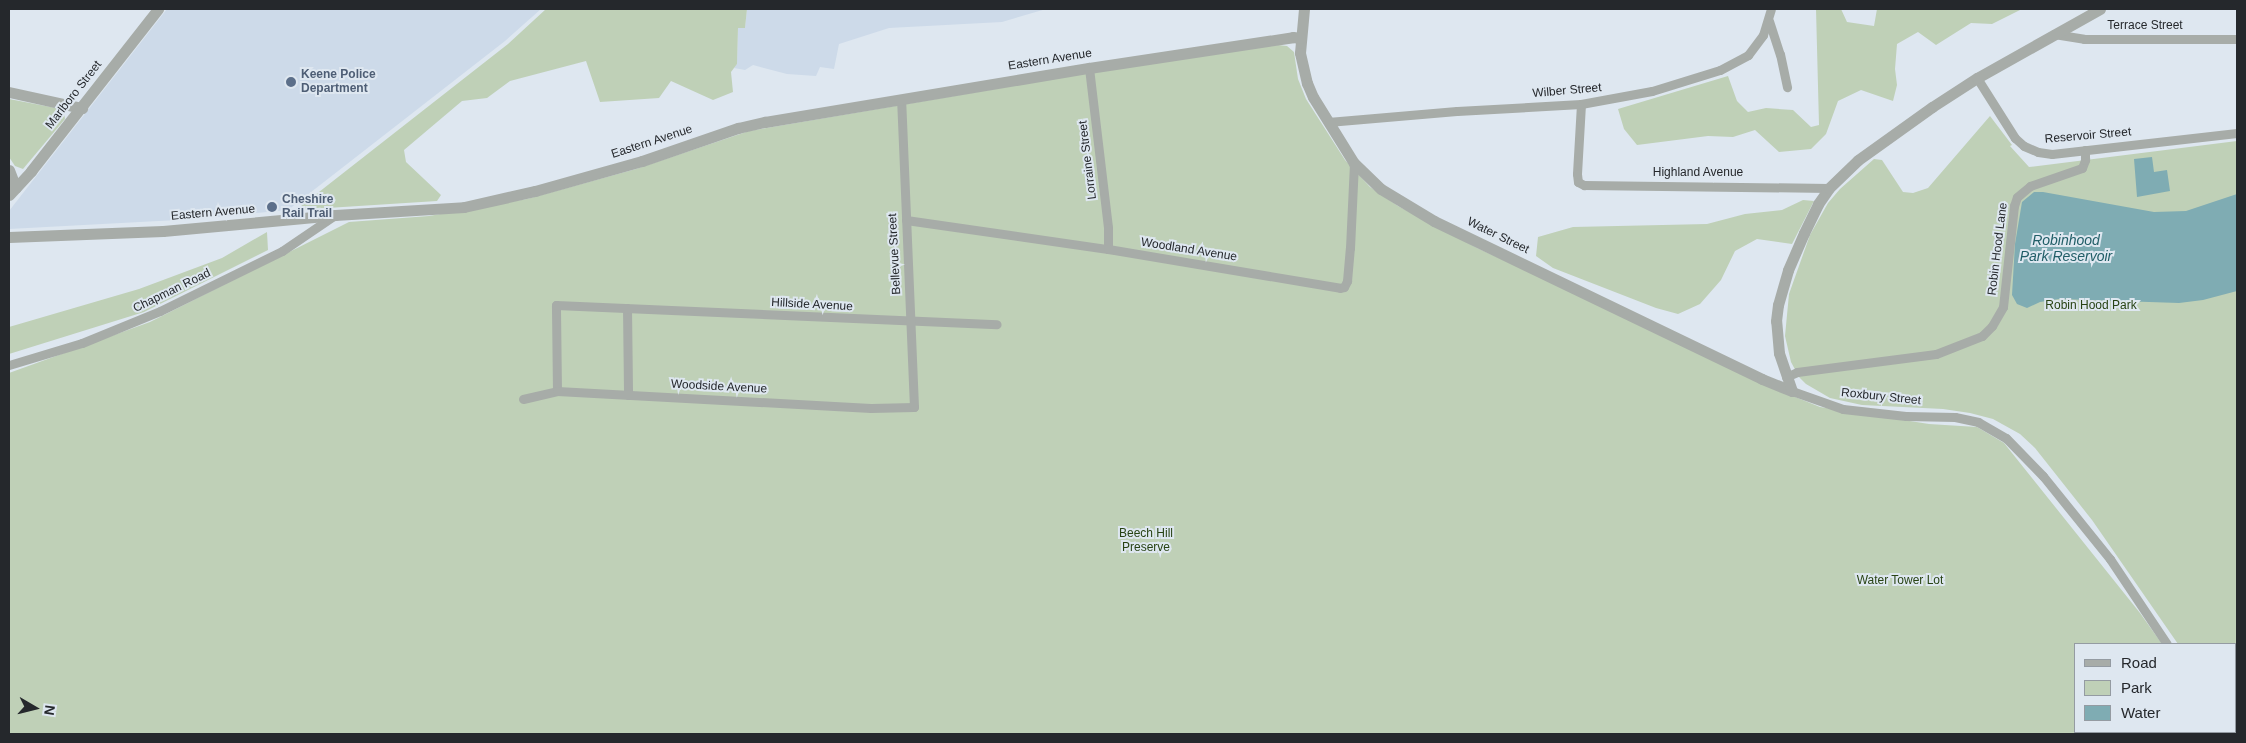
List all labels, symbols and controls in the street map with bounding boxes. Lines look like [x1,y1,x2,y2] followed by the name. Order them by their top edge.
[2107,19,2183,33] street label: Terrace Street
[1007,46,1093,74] street label: Eastern Avenue
[43,58,105,132] street label: Marlboro Street
[301,68,376,96] place label: Keene Police Department
[285,76,297,88] marker: Keene Police Department
[1532,81,1602,101] street label: Wilber Street
[1076,120,1100,200] street label: Lorraine Street
[609,122,695,162] street label: Eastern Avenue
[2044,125,2132,147] street label: Reservoir Street
[1652,166,1744,180] street label: Highland Avenue
[282,193,333,221] place label: Cheshire Rail Trail
[266,201,278,213] marker: Cheshire Rail Trail
[170,202,256,224] street label: Eastern Avenue
[1985,202,2011,296] street label: Robin Hood Lane
[886,213,904,295] street label: Bellevue Street
[1465,215,1531,257] street label: Water Street
[2020,232,2112,264] water label: Robinhood Park Reservoir
[1140,235,1238,265] street label: Woodland Avenue
[131,266,213,316] street label: Chapman Road
[770,296,854,314] street label: Hillside Avenue
[2045,299,2137,313] park label: Robin Hood Park
[670,377,768,397] street label: Woodside Avenue
[1840,386,1922,408] street label: Roxbury Street
[1119,527,1173,555] park label: Beech Hill Preserve
[1857,574,1943,588] park label: Water Tower Lot
[2074,643,2236,733] legend
[2121,654,2157,671] text: Road
[2121,679,2152,696] text: Park
[10,683,60,733] north arrow
[41,704,58,716] text: N
[2121,704,2160,721] text: Water

